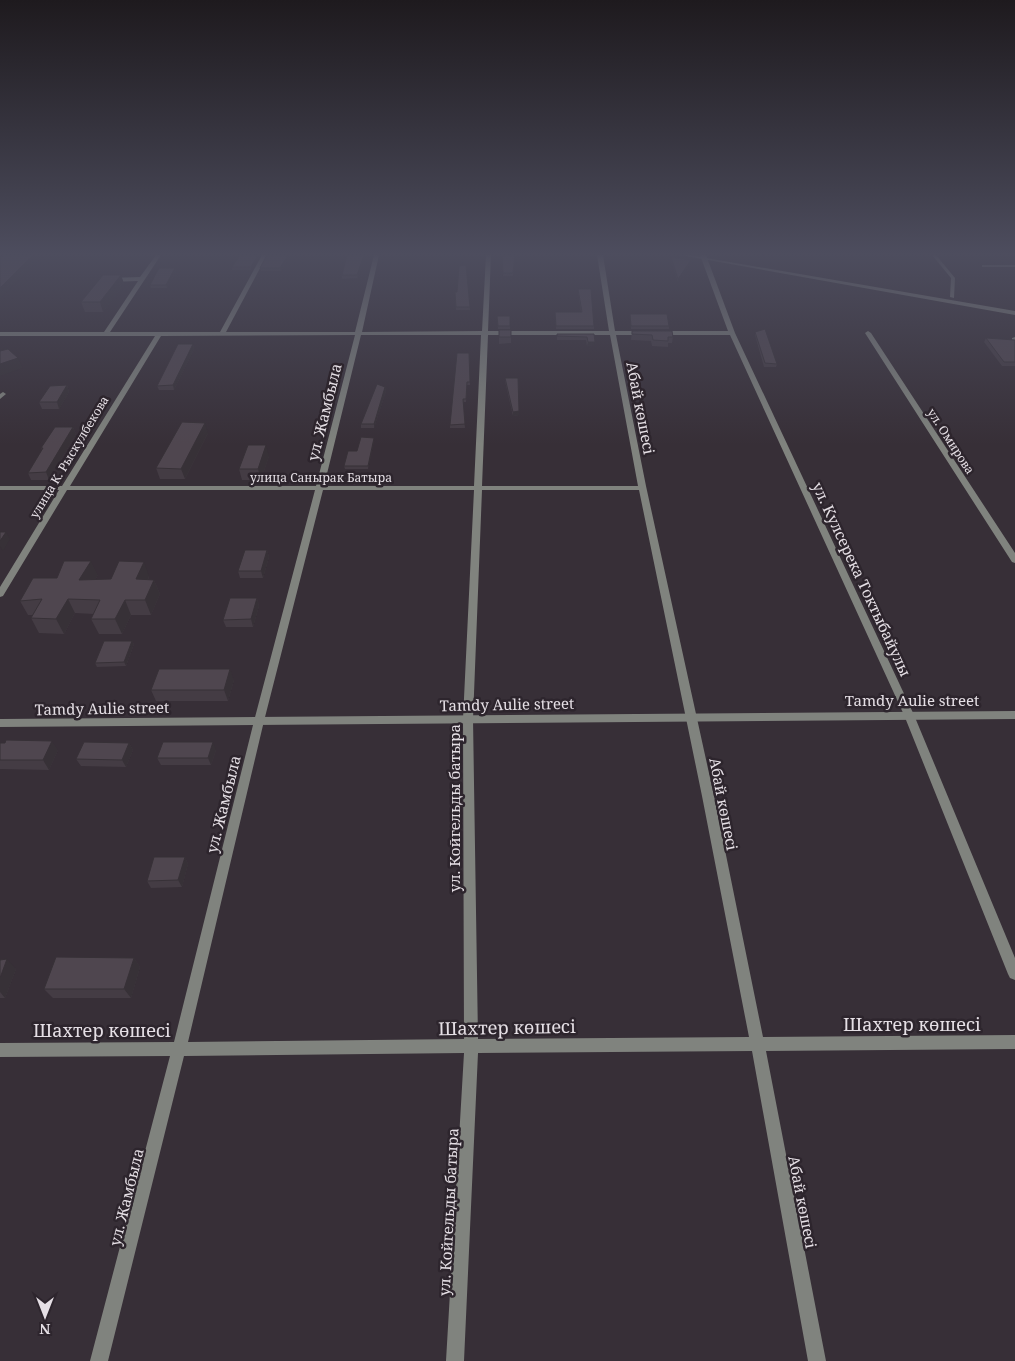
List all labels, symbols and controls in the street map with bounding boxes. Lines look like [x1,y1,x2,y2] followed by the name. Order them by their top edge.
[622,360,660,456] street label: Абай көшесі
[302,361,346,463] street label: ул. Жамбыла
[26,392,112,521] street label: улица К. Рыскулбекова
[923,405,979,477] street label: ул. Омирова
[250,469,392,486] street label: улица Санырак Батыра
[808,478,916,680] street label: ул. Кулсерека Токтыбайулы
[845,690,979,710] street label: Tamdy Aulie street
[440,693,574,715] street label: Tamdy Aulie street
[35,697,169,719] street label: Tamdy Aulie street
[444,724,464,892] street label: ул. Койгельды батыра
[201,753,245,855] street label: ул. Жамбыла
[705,756,743,852] street label: Абай көшесі
[843,1012,981,1036] street label: Шахтер көшесі
[438,1014,576,1040] street label: Шахтер көшесі
[33,1018,171,1042] street label: Шахтер көшесі
[434,1127,462,1297] street label: ул. Койгельды батыра
[104,1146,148,1248] street label: ул. Жамбыла
[784,1154,822,1250] street label: Абай көшесі
[20,1291,70,1341] north arrow
[39,1320,51,1339] text: N

